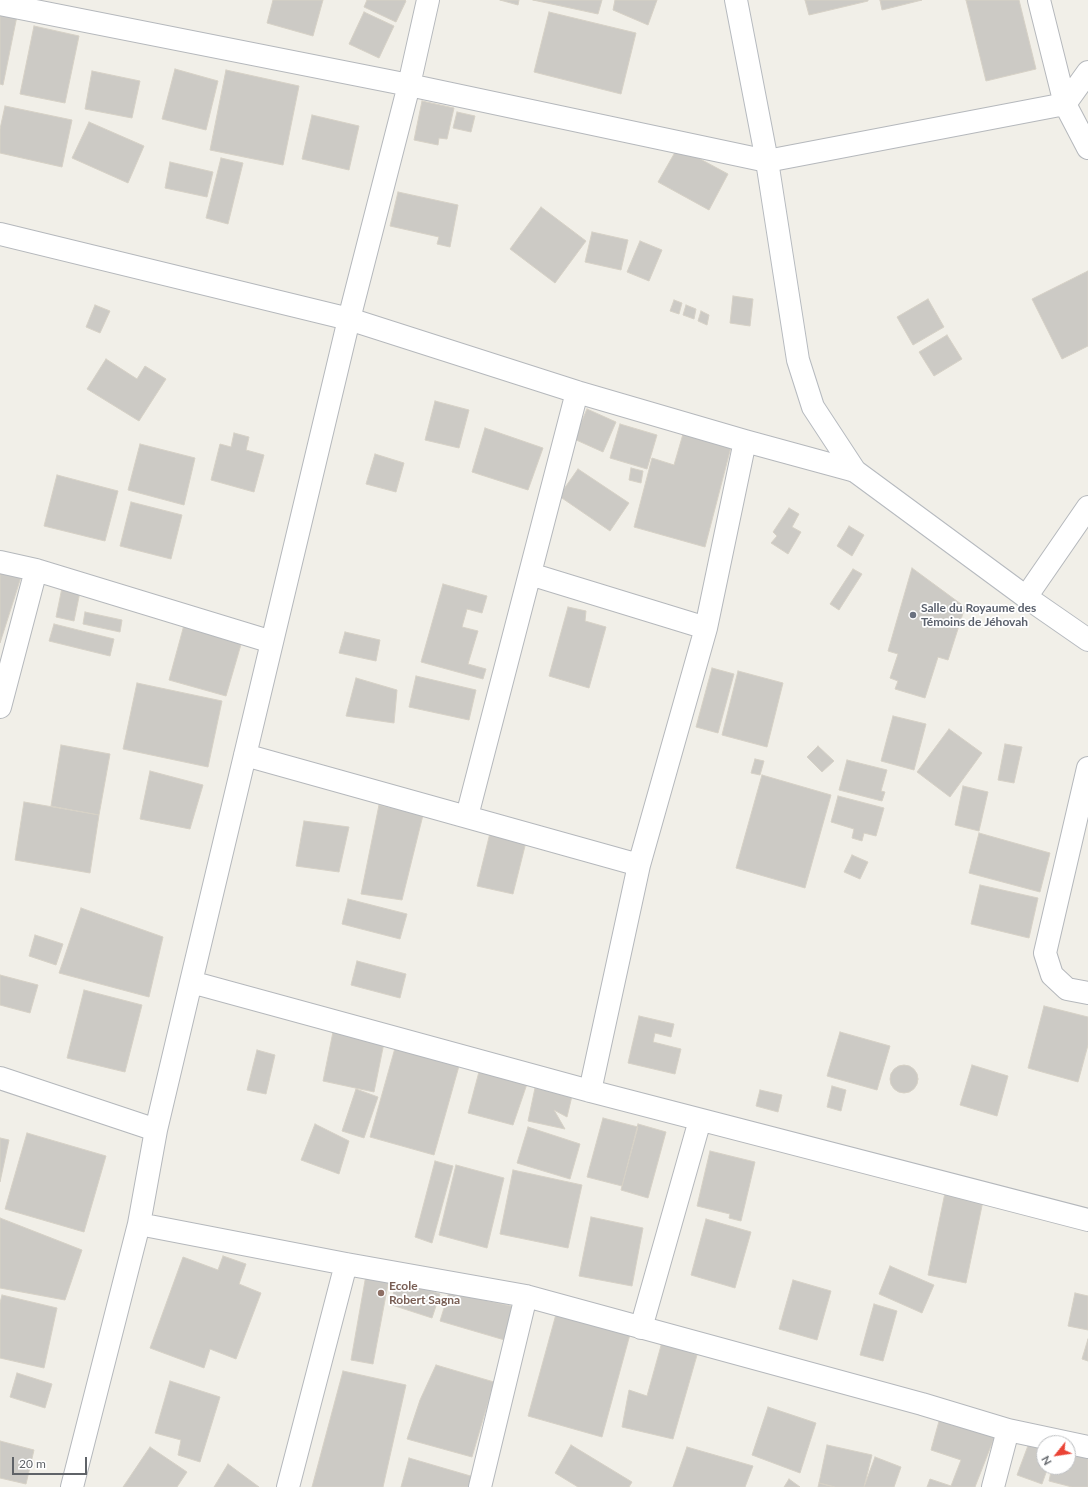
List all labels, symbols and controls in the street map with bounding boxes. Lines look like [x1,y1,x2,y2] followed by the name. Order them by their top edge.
[921,601,1036,629] place label: Salle du Royaume des Témoins de Jéhovah
[908,610,918,620] marker: Salle du Royaume des Témoins de Jéhovah
[389,1279,460,1307] place label: Ecole Robert Sagna
[376,1288,386,1298] marker: Ecole Robert Sagna
[1036,1435,1076,1475] north arrow
[14,1449,89,1475] scale bar
[1038,1454,1054,1468] text: N
[19,1456,46,1471] text: 20 m

